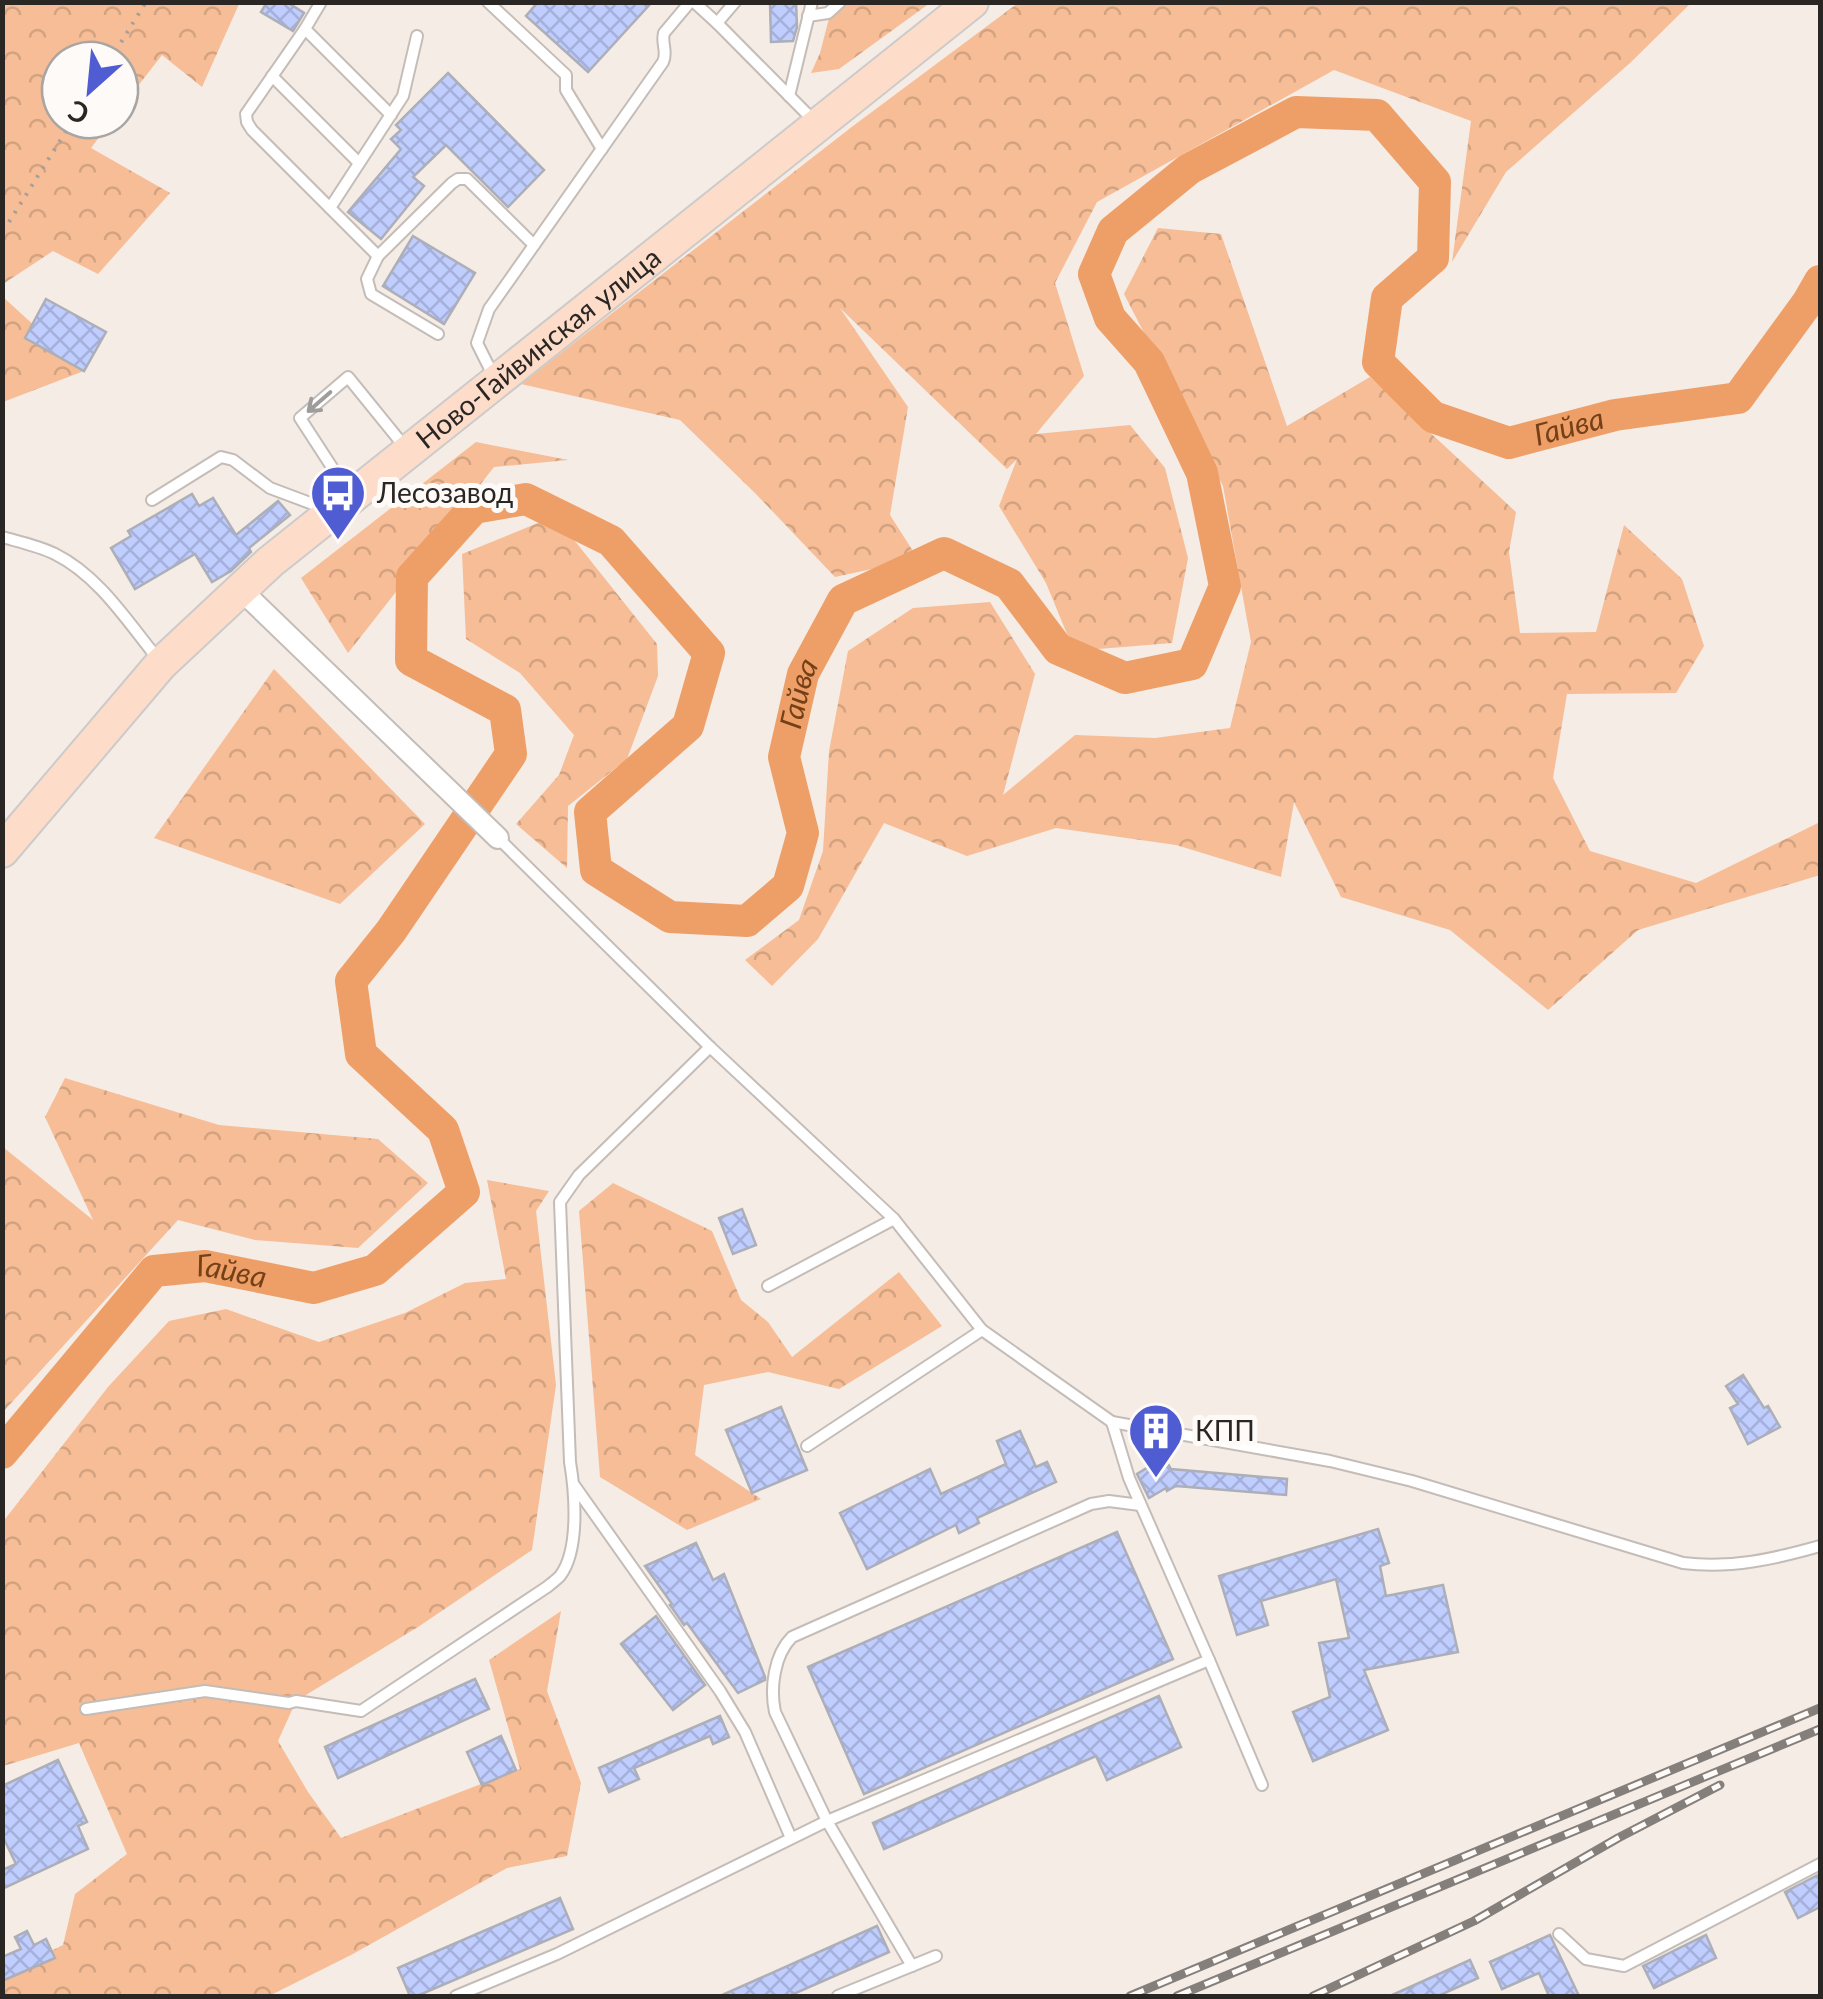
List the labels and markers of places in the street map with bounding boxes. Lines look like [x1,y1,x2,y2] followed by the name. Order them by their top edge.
[308,463,368,542] bus stop icon: Лесозавод
[376,475,513,509] place label: Лесозавод
[1126,1401,1186,1480] building icon: КПП
[1195,1413,1255,1447] place label: КПП

